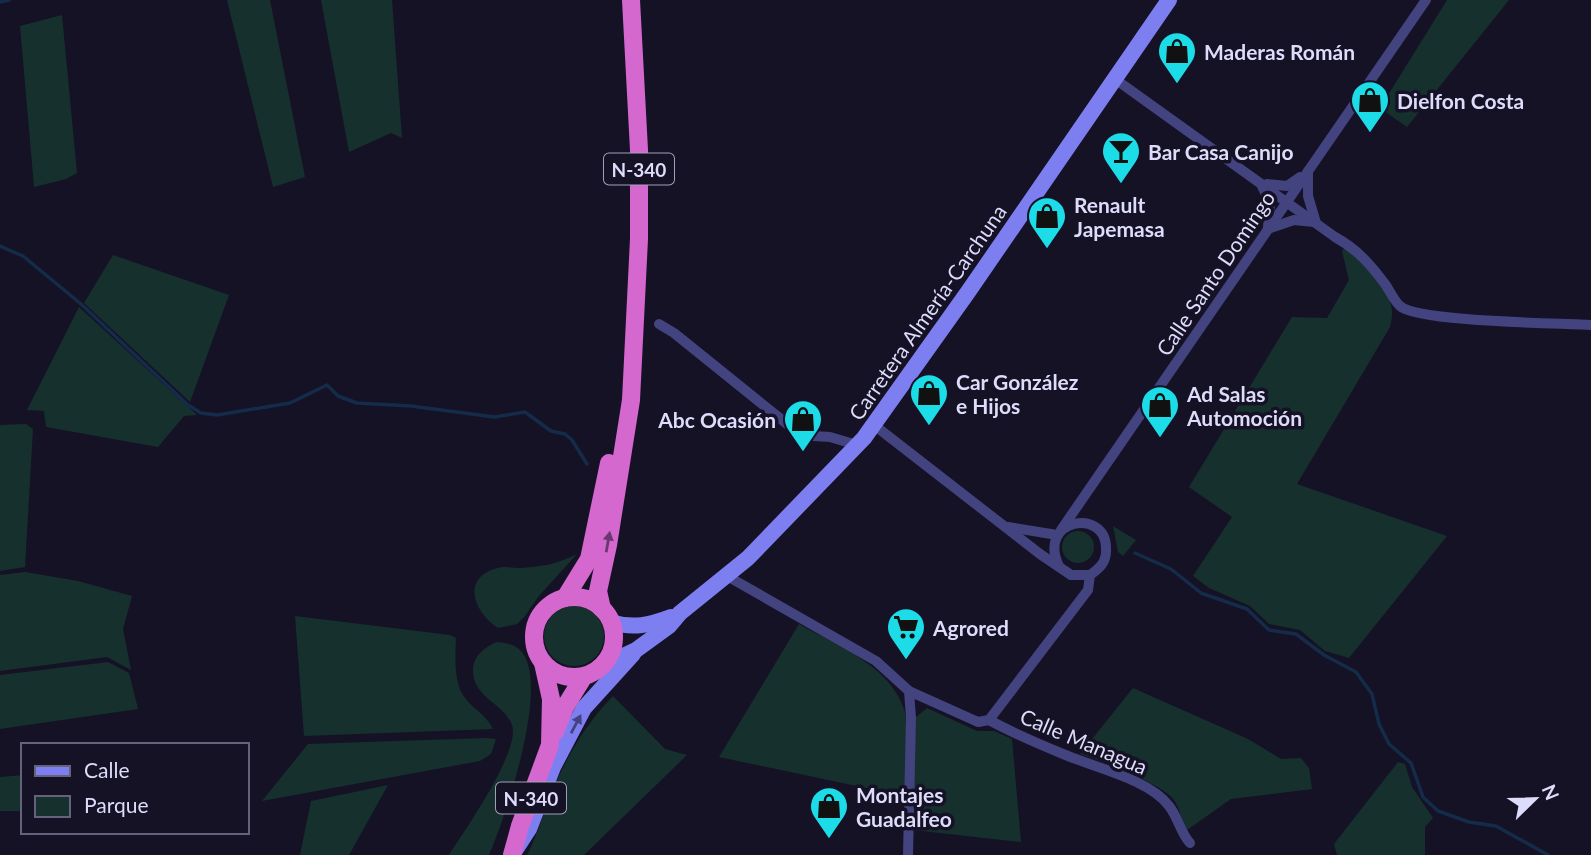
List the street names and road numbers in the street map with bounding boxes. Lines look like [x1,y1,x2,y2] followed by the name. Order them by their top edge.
[604,154,674,184] road number: N-340
[1151,186,1279,360] street label: Calle Santo Domingo
[843,199,1011,425] street label: Carretera Almería-Carchuna
[1017,703,1151,779] street label: Calle Managua
[496,782,566,814] road number: N-340

